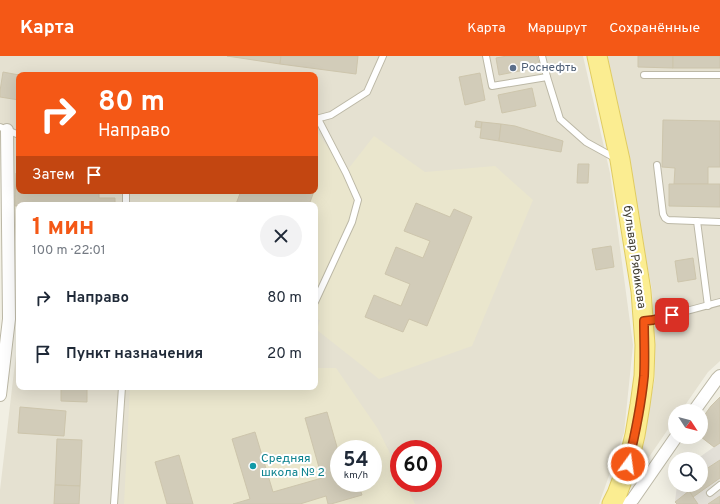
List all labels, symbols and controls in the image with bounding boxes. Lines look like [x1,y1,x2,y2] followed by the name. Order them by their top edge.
[20,16,74,40] text: Карта
[467,20,506,37] text: Карта
[528,20,587,37] text: Маршрут
[609,20,700,37] text: Сохранённые
[521,60,577,76] place label: Роснефть
[508,63,518,73] marker: Роснефть
[98,85,165,121] text: 80 m
[32,88,84,140] icon: right
[98,120,170,143] text: Направо
[83,164,105,186] icon: arrive
[32,166,75,185] text: Затем
[619,204,649,310] street label: бульвар Рябикова
[32,213,94,243] text: 1 мин
[260,215,302,257] button: close
[32,243,106,259] text: 100 m · 22:01
[32,287,54,309] icon: right
[66,289,129,308] text: Направо
[267,289,302,308] text: 80 m
[655,298,689,332] pin
[661,304,683,326] icon: arrive
[32,343,54,365] icon: arrive
[66,345,203,364] text: Пункт назначения
[267,345,302,364] text: 20 m
[668,404,708,444] north arrow
[668,404,708,492] map controls
[390,440,442,492] speed limit sign: 60
[607,443,649,485] position arrow
[343,448,369,474] text: 54
[261,451,325,481] place label: Средняя школа № 2
[668,452,708,492] button: search
[248,461,258,471] marker: Средняя школа № 2
[344,469,368,482] text: km/h

